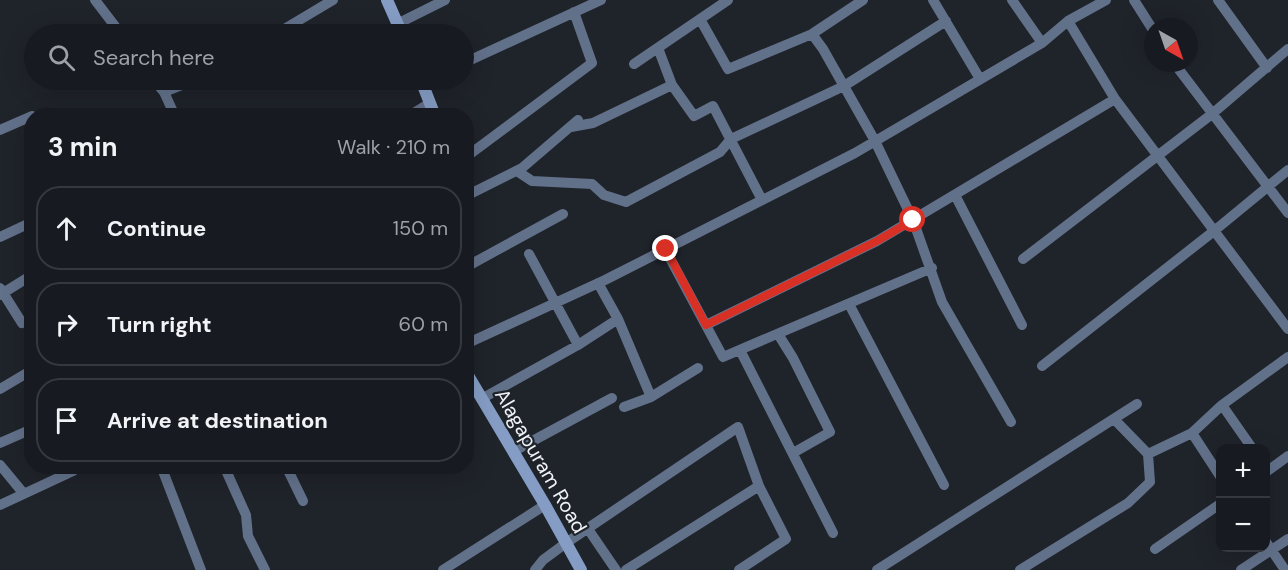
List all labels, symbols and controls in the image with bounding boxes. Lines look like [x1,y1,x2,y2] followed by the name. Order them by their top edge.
[1144,18,1198,72] north arrow
[24,24,474,90] search box
[45,41,78,74] icon: search
[93,43,214,72] text: Search here
[48,130,117,164] text: 3 min
[337,134,450,160] text: Walk · 210 m
[899,206,925,232] route start
[50,212,83,245] icon: ahead
[107,214,206,243] text: Continue
[393,215,448,241] text: 150 m
[652,235,678,261] route end
[50,308,83,341] icon: right
[107,310,212,339] text: Turn right
[399,311,448,337] text: 60 m
[489,384,593,538] street label: Alagapuram Road
[50,404,83,437] icon: arrive
[107,406,328,435] text: Arrive at destination
[1216,444,1270,552] map controls
[1216,444,1270,498] button: +
[1216,498,1270,552] button: −

